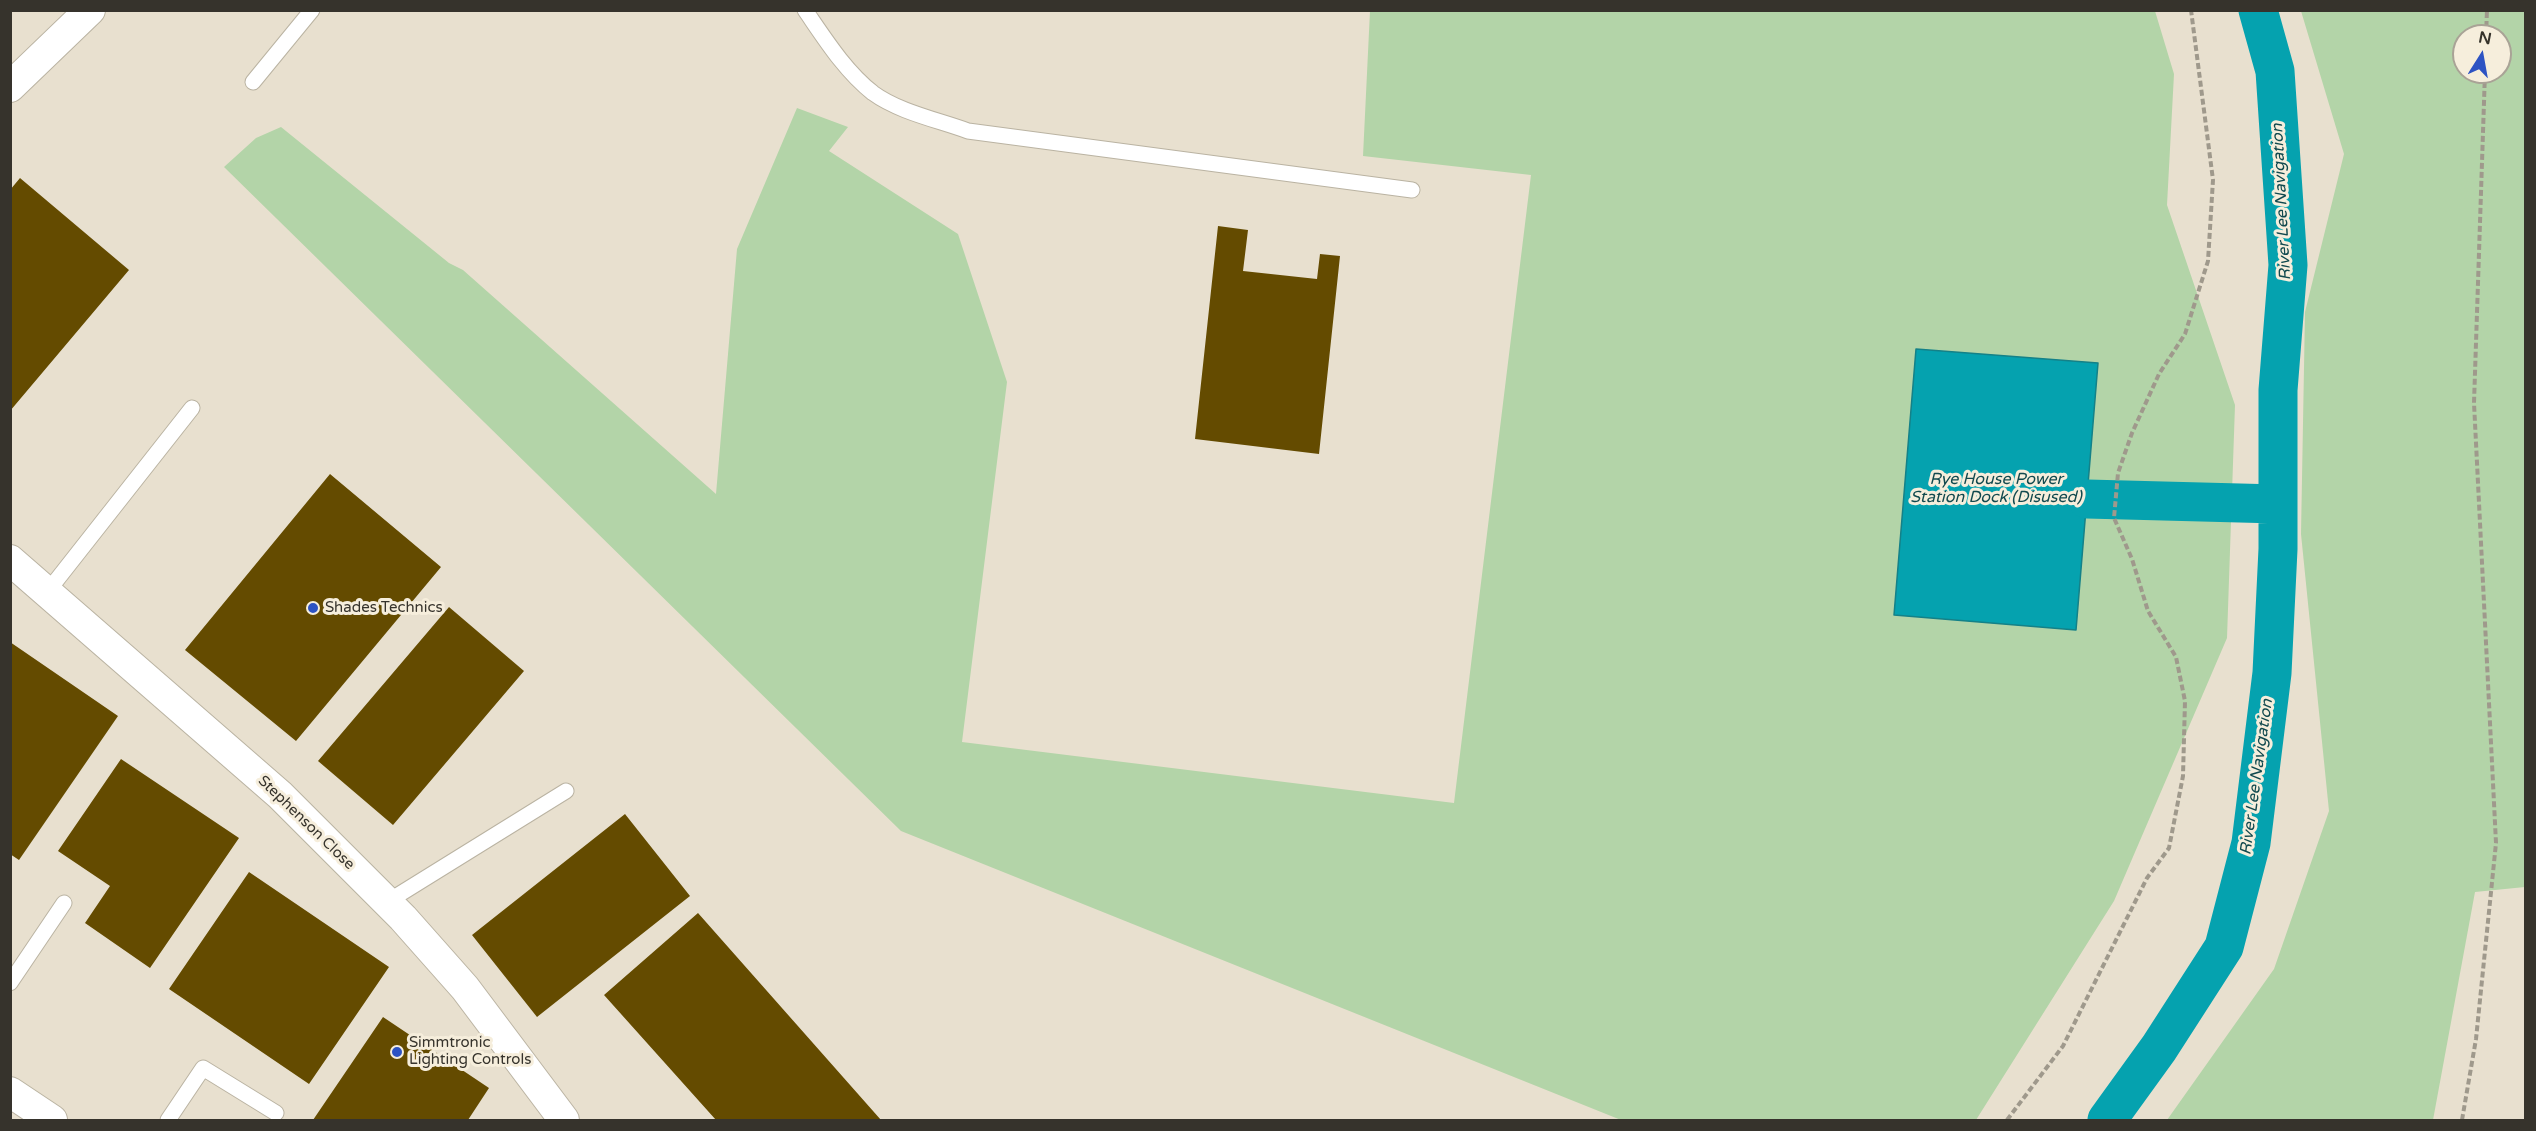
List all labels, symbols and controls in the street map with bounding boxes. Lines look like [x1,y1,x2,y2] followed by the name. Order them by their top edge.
[2452,24,2512,84] north arrow
[2477,27,2493,49] text: N
[2268,123,2296,281] water label: River Lee Navigation
[1910,470,2082,508] water label: Rye House Power Station Dock (Disused)
[325,599,443,617] place label: Shades Technics
[306,601,320,615] marker: Shades Technics
[2237,698,2277,856] water label: River Lee Navigation
[254,772,358,874] street label: Stephenson Close
[409,1034,531,1069] place label: Simmtronic Lighting Controls
[390,1045,404,1059] marker: Simmtronic Lighting Controls

